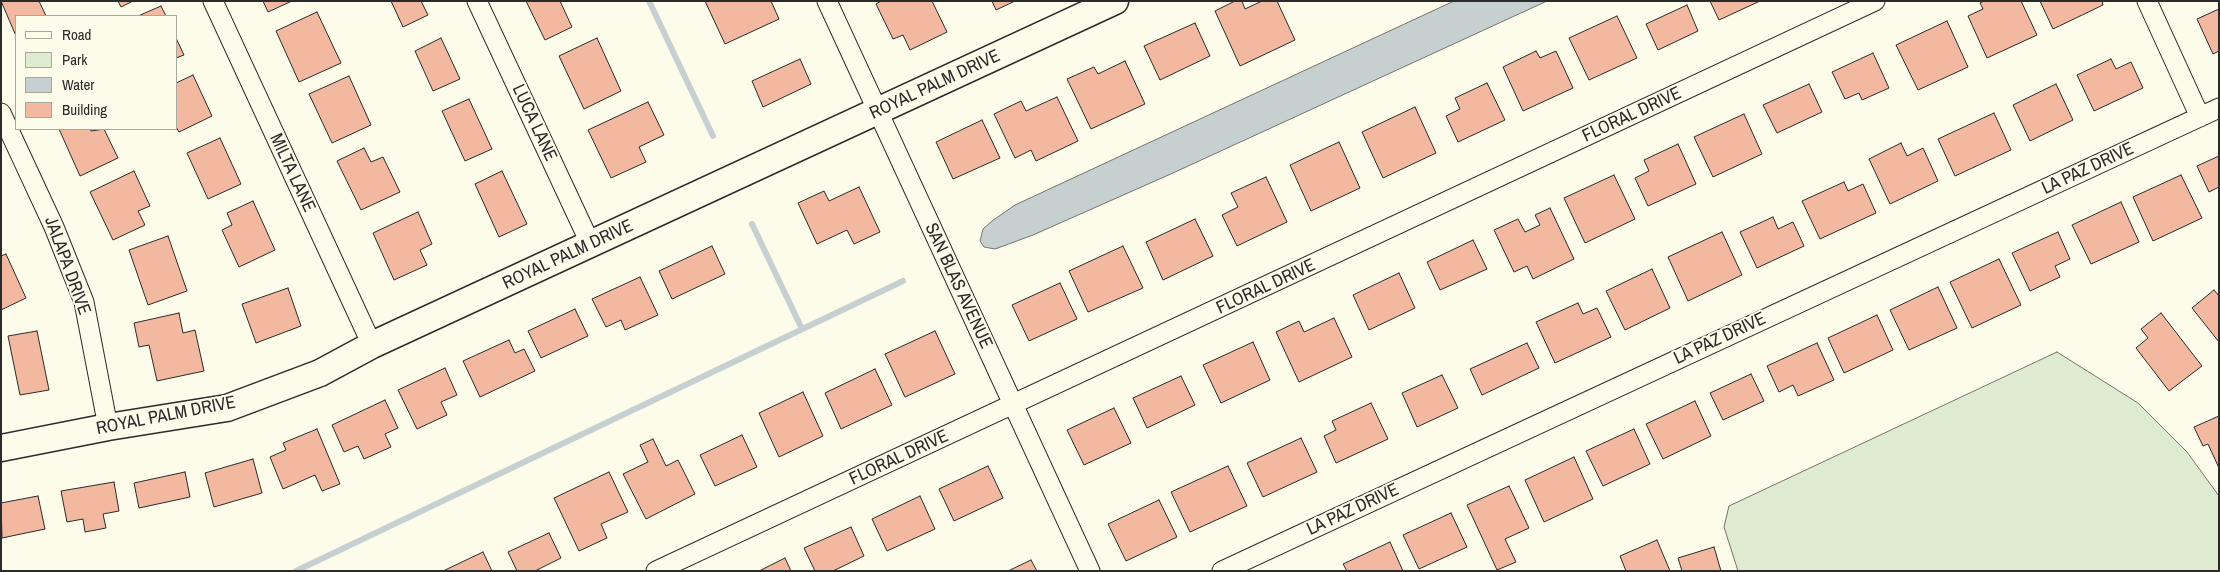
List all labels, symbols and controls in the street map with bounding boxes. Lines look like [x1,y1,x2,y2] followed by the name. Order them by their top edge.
[15,15,178,130] legend
[62,24,91,45] text: Road
[866,45,1004,125] street label: ROYAL PALM DRIVE
[62,49,87,70] text: Park
[62,74,94,95] text: Water
[507,81,561,165] street label: LUCA LANE
[1579,83,1685,147] street label: FLORAL DRIVE
[62,99,107,120] text: Building
[264,130,320,216] street label: MILTA LANE
[2039,138,2137,200] street label: LA PAZ DRIVE
[39,214,95,318] street label: JALAPA DRIVE
[499,215,637,295] street label: ROYAL PALM DRIVE
[919,220,997,352] street label: SAN BLAS AVENUE
[1213,255,1319,319] street label: FLORAL DRIVE
[1671,308,1769,370] street label: LA PAZ DRIVE
[95,392,237,440] street label: ROYAL PALM DRIVE
[846,426,952,490] street label: FLORAL DRIVE
[1304,479,1402,541] street label: LA PAZ DRIVE

